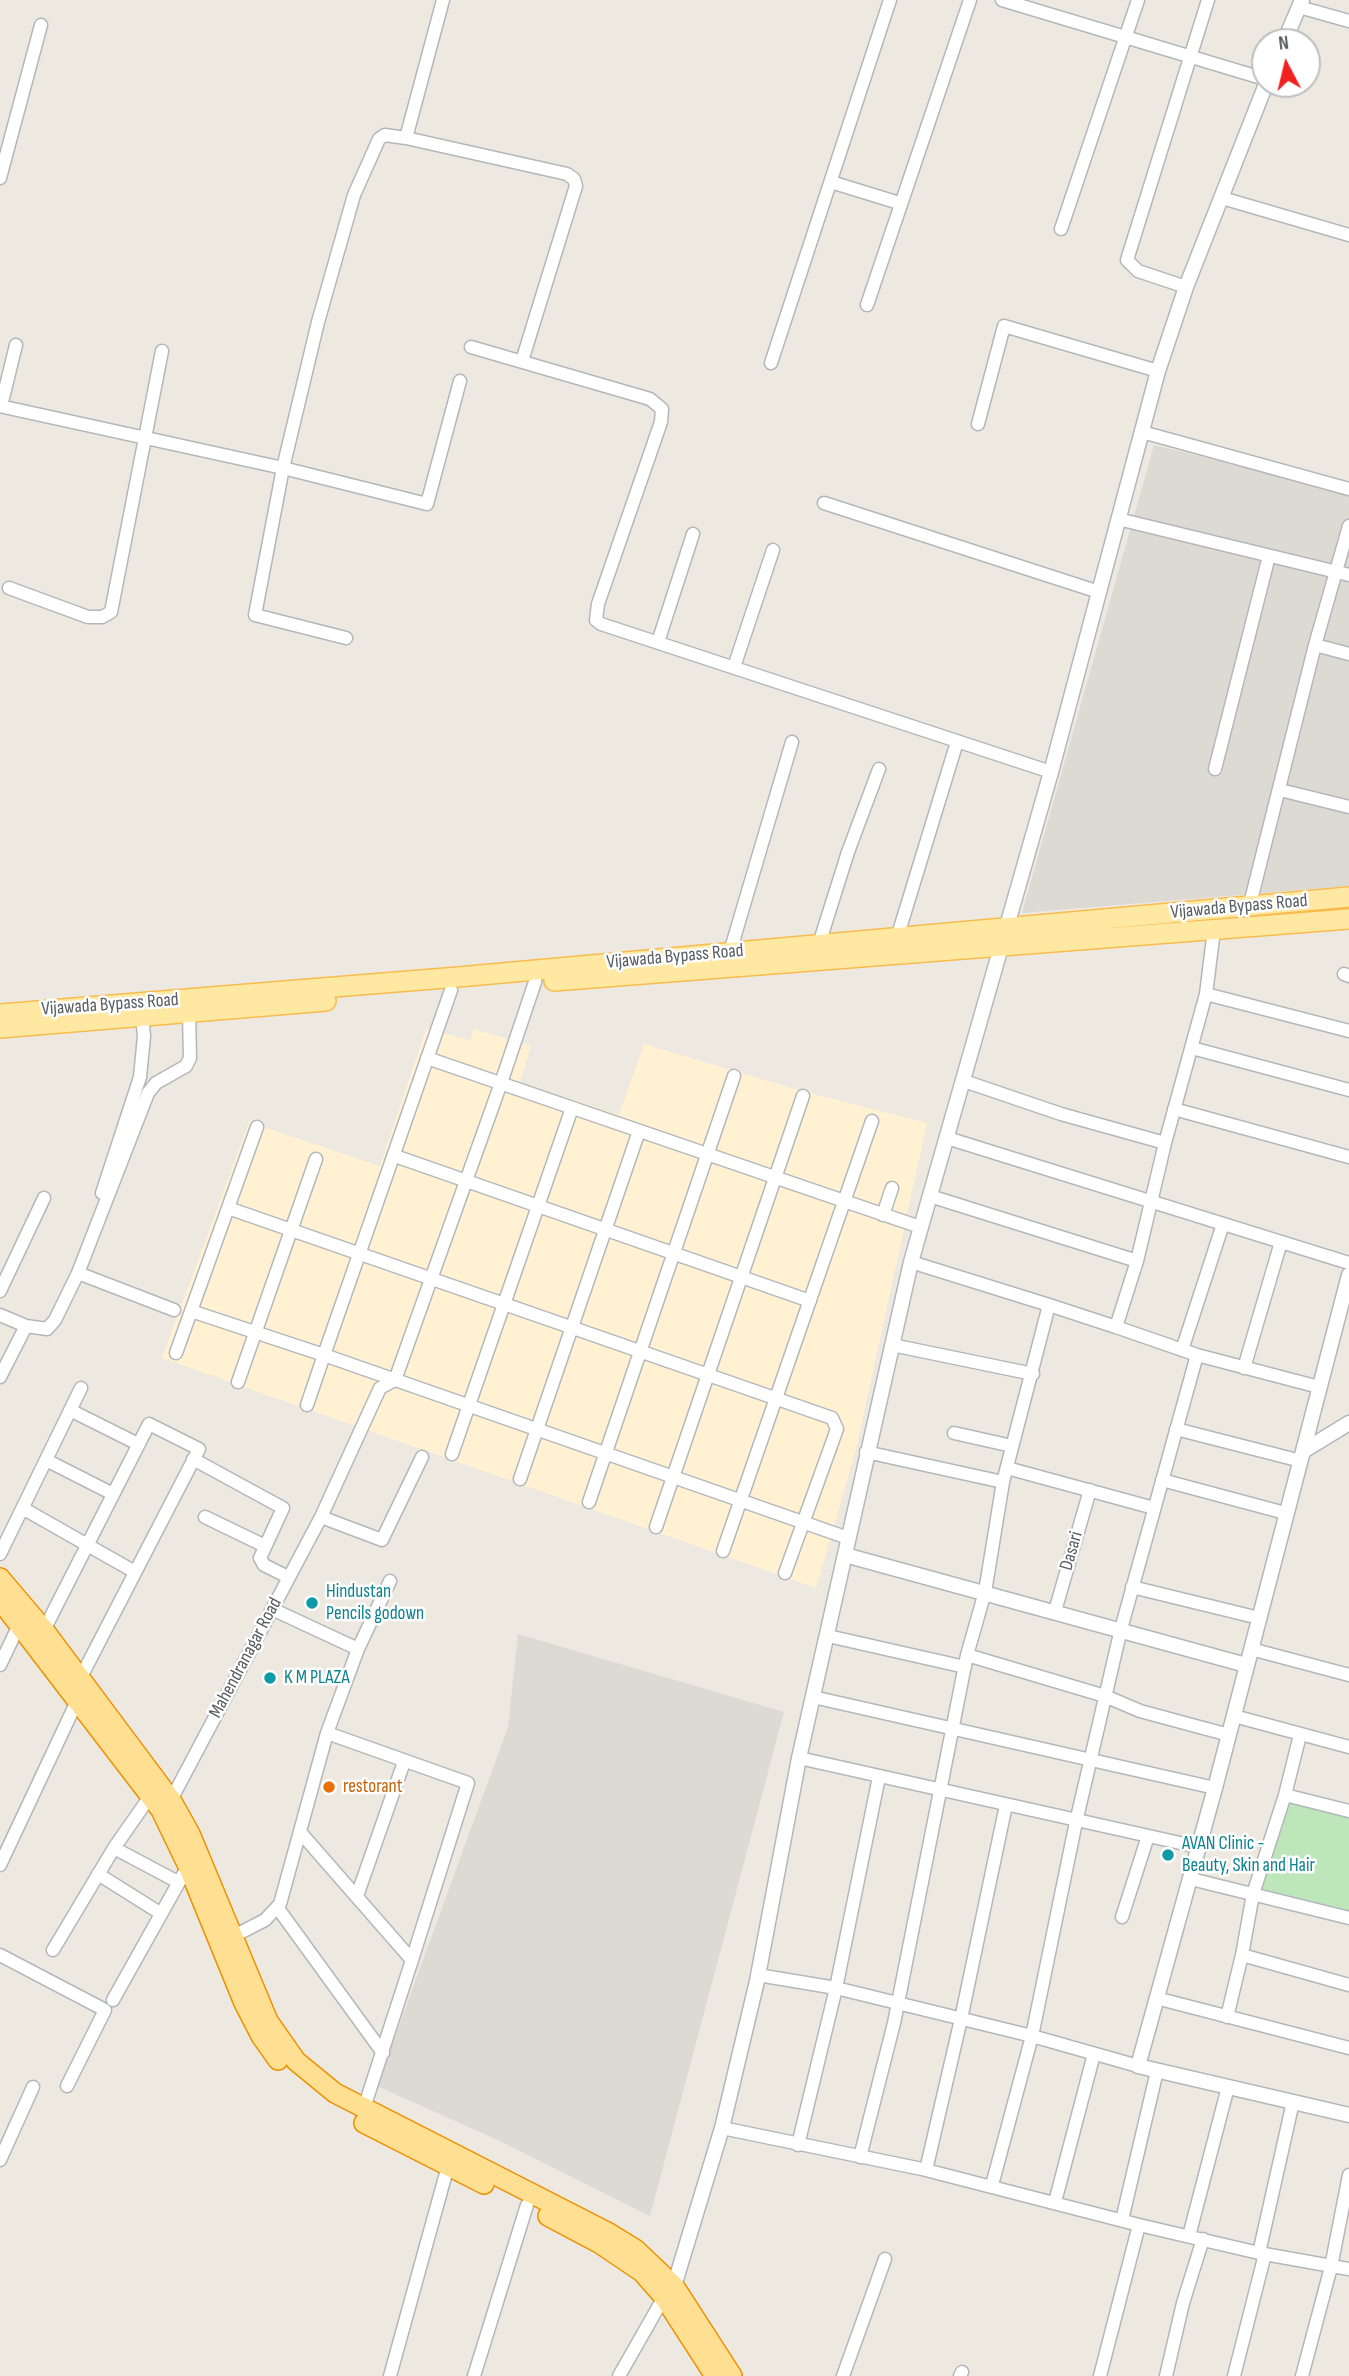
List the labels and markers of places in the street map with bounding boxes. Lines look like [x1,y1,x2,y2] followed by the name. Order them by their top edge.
[326,1581,424,1625] place label: Hindustan Pencils godown
[304,1595,320,1611] marker: Hindustan Pencils godown
[284,1667,350,1689] place label: K M PLAZA
[262,1670,278,1686] marker: K M PLAZA
[343,1776,403,1798] place label: restorant
[321,1779,337,1795] marker: restorant
[1182,1833,1315,1877] place label: AVAN Clinic - Beauty, Skin and Hair
[1160,1847,1176,1863] marker: AVAN Clinic - Beauty, Skin and Hair

